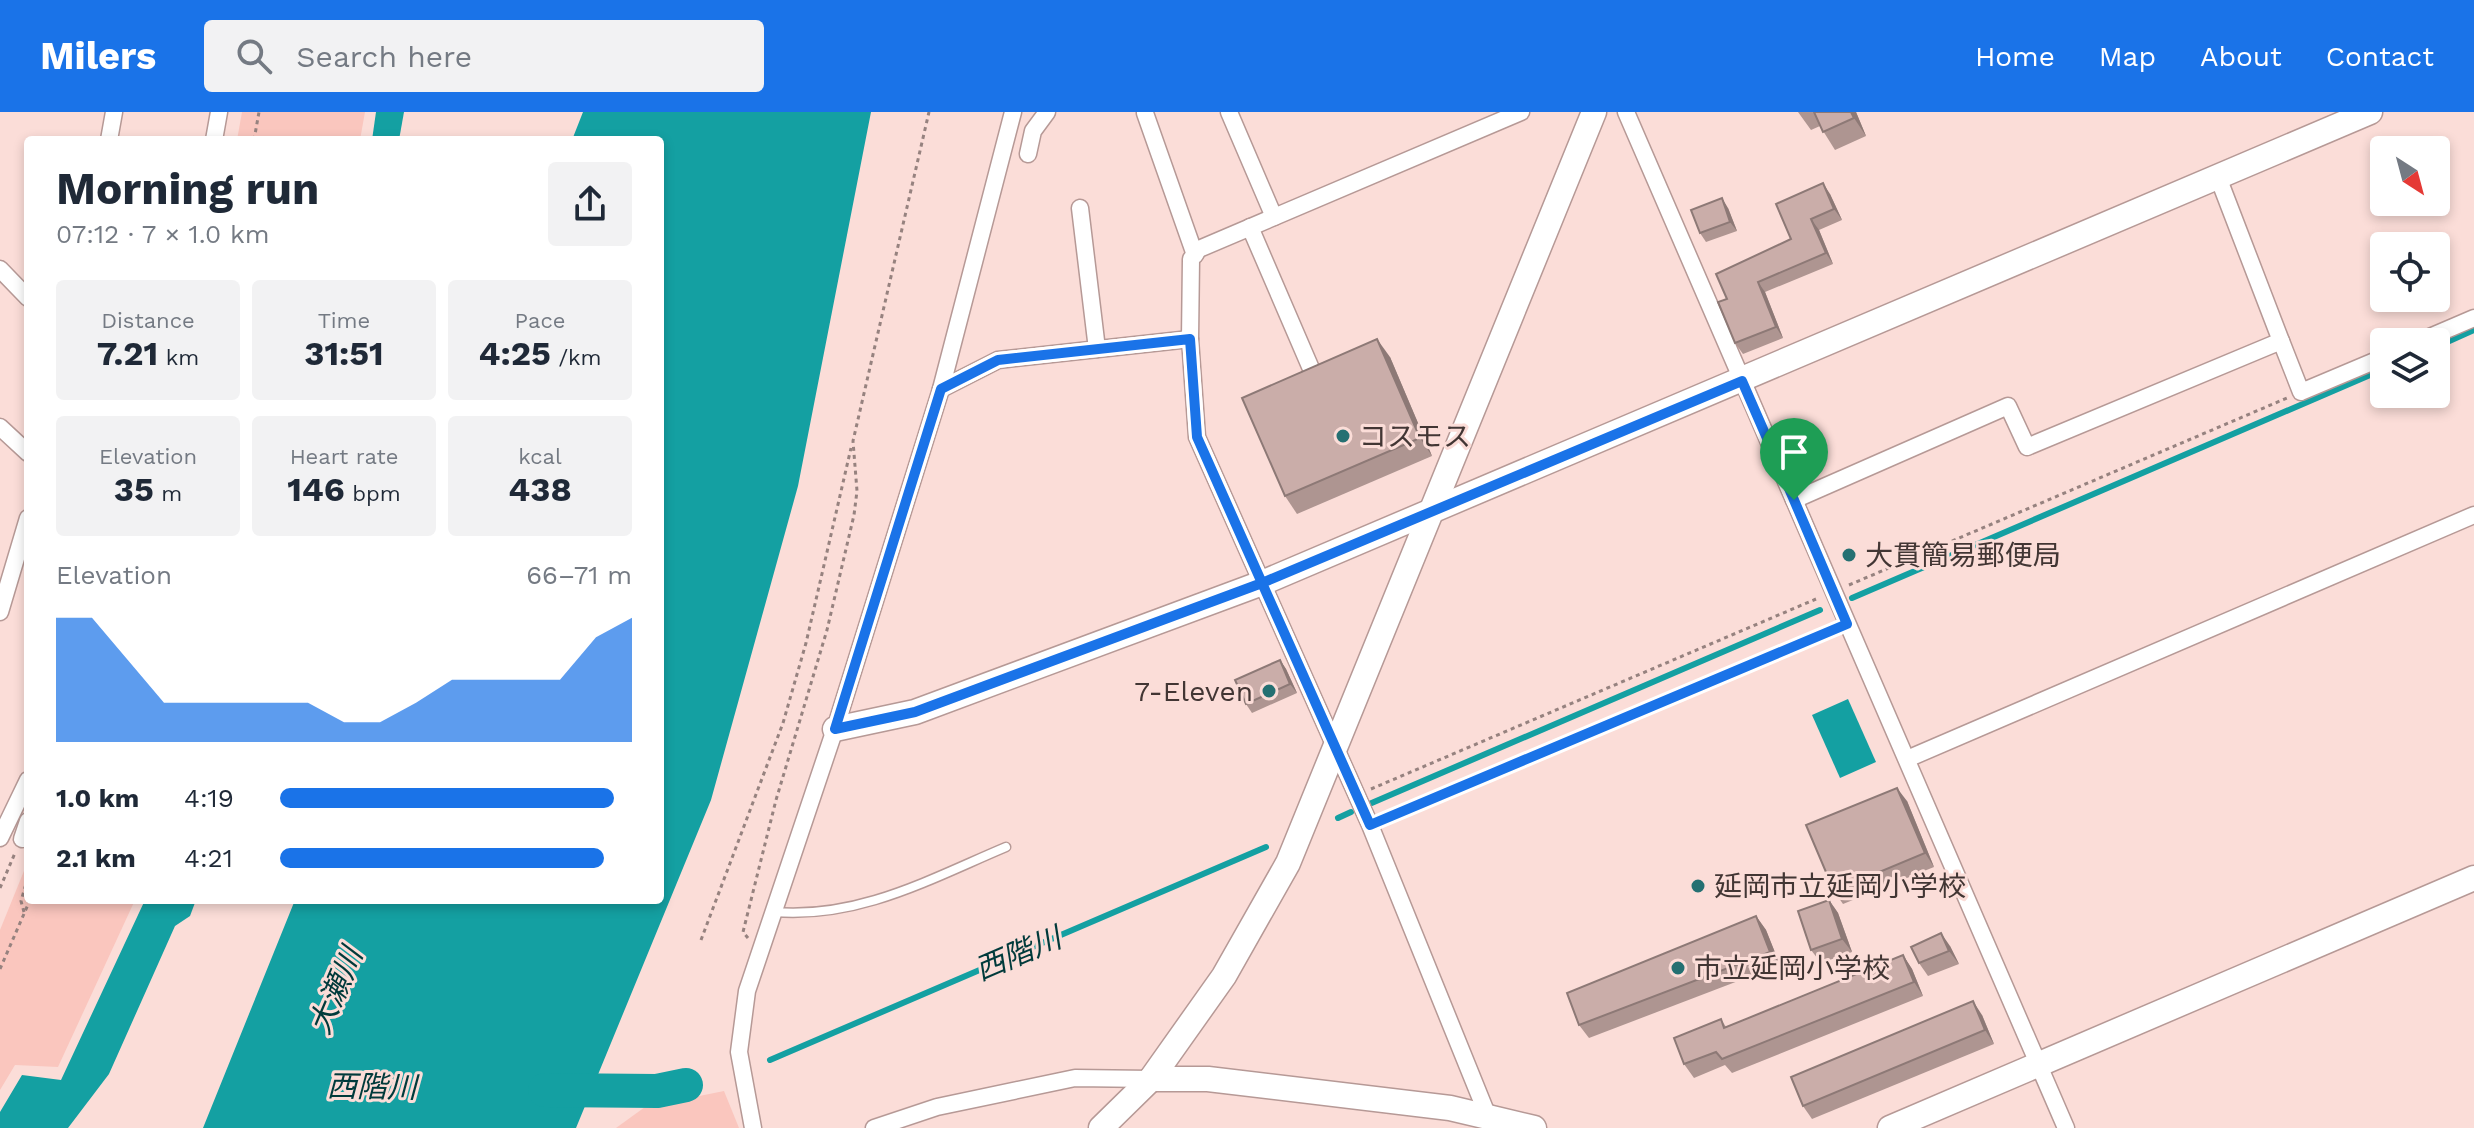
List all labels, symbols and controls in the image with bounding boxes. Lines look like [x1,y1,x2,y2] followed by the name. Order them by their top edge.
[204,20,764,92] search box
[40,34,156,78] text: Milers
[232,34,276,78] icon: search
[296,39,472,74] text: Search here
[1975,40,2055,73] text: Home
[2099,40,2156,73] text: Map
[2200,40,2282,73] text: About
[2326,40,2434,73] text: Contact
[2370,136,2450,216] north arrow
[2370,136,2450,408] map controls
[548,162,632,246] button: share
[56,163,319,215] text: Morning run
[56,219,270,249] text: 07:12 · 7 × 1.0 km
[2370,232,2450,312] button: locate
[101,308,195,333] text: Distance
[318,308,370,333] text: Time
[515,308,565,333] text: Pace
[2370,328,2450,408] button: layers
[97,333,158,373] text: 7.21
[304,333,384,373] text: 31:51
[479,333,551,373] text: 4:25
[158,345,199,370] text: km
[551,345,601,370] text: /km
[1760,418,1828,500] pin
[1359,420,1471,453] place label: コスモス
[1334,427,1352,445] marker: コスモス
[1772,430,1816,474] icon: arrive
[99,444,197,469] text: Elevation
[290,444,398,469] text: Heart rate
[518,444,562,469] text: kcal
[114,469,154,509] text: 35
[287,469,345,509] text: 146
[508,469,572,509] text: 438
[154,481,182,506] text: m
[345,481,401,506] text: bpm
[1865,539,2061,572] place label: 大貫簡易郵便局
[1840,546,1858,564] marker: 大貫簡易郵便局
[56,560,172,590] text: Elevation
[526,560,632,590] text: 66–71 m
[1134,675,1253,708] place label: 7-Eleven
[1260,682,1278,700] marker: 7-Eleven
[56,783,139,813] text: 1.0 km
[184,783,234,813] text: 4:19
[56,843,136,873] text: 2.1 km
[184,843,233,873] text: 4:21
[1714,870,1966,903] place label: 延岡市立延岡小学校
[1689,877,1707,895] marker: 延岡市立延岡小学校
[970,919,1069,987] water label: 西階川
[302,940,370,1039] water label: 大瀬川
[1694,952,1890,985] place label: 市立延岡小学校
[1669,959,1687,977] marker: 市立延岡小学校
[327,1068,420,1105] water label: 西階川

